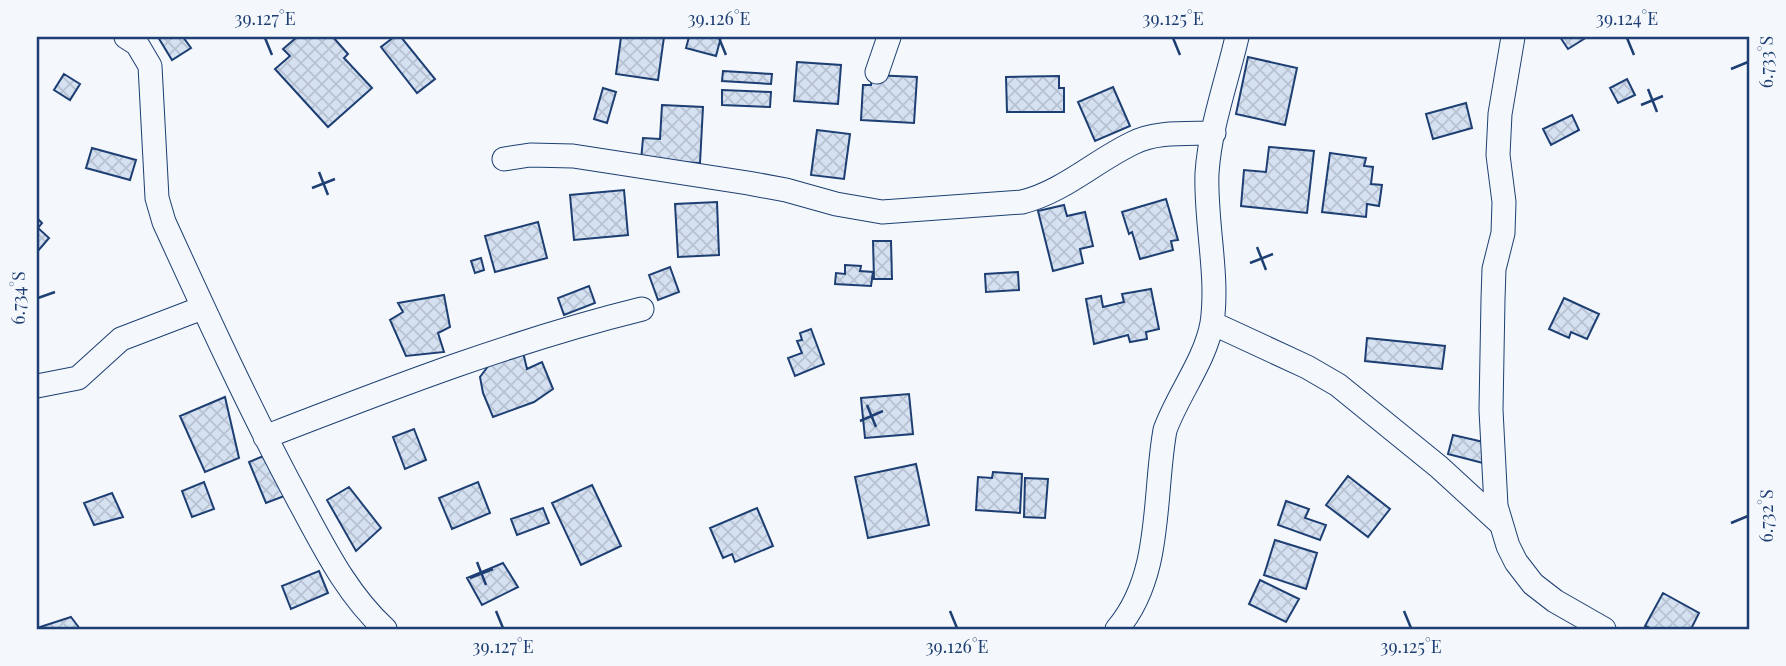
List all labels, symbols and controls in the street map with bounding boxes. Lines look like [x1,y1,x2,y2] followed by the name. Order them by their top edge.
[234,6,296,30] text: 39.127°E
[687,6,751,30] text: 39.126°E
[1142,6,1204,30] text: 39.125°E
[1596,6,1658,30] text: 39.124°E
[1754,36,1778,88] text: 6.733°S
[6,271,30,325] text: 6.734°S
[1754,489,1778,543] text: 6.732°S
[472,634,534,658] text: 39.127°E
[925,634,989,658] text: 39.126°E
[1380,634,1442,658] text: 39.125°E

